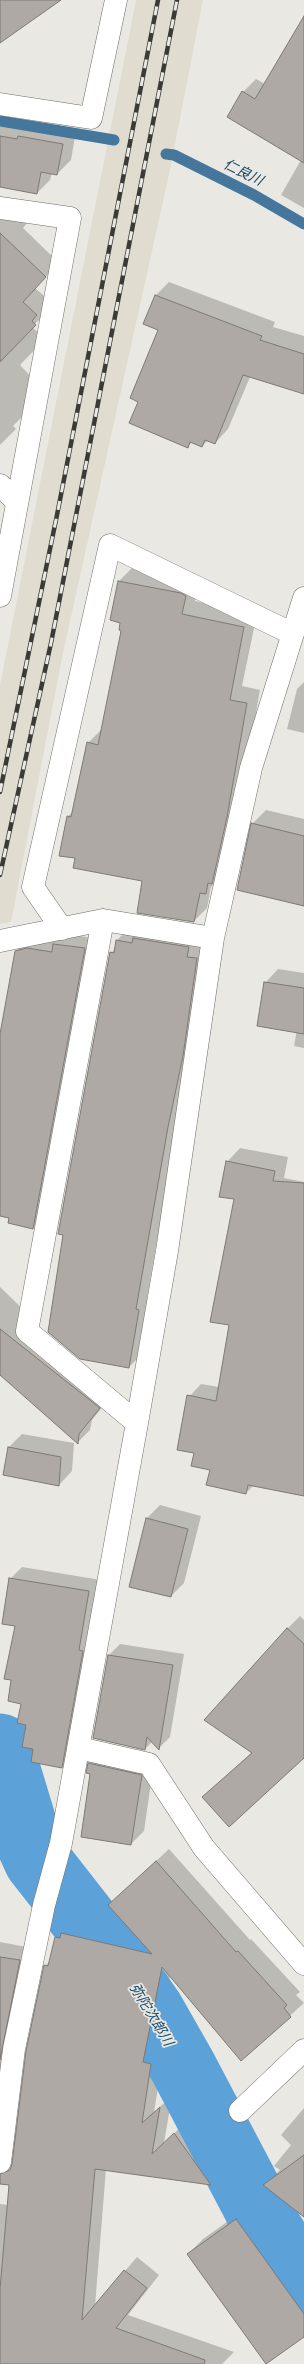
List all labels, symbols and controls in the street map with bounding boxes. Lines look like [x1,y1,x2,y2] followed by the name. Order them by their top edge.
[220,156,266,190] water label: 仁良川
[126,1981,176,2049] water label: 弥陀次郎川

